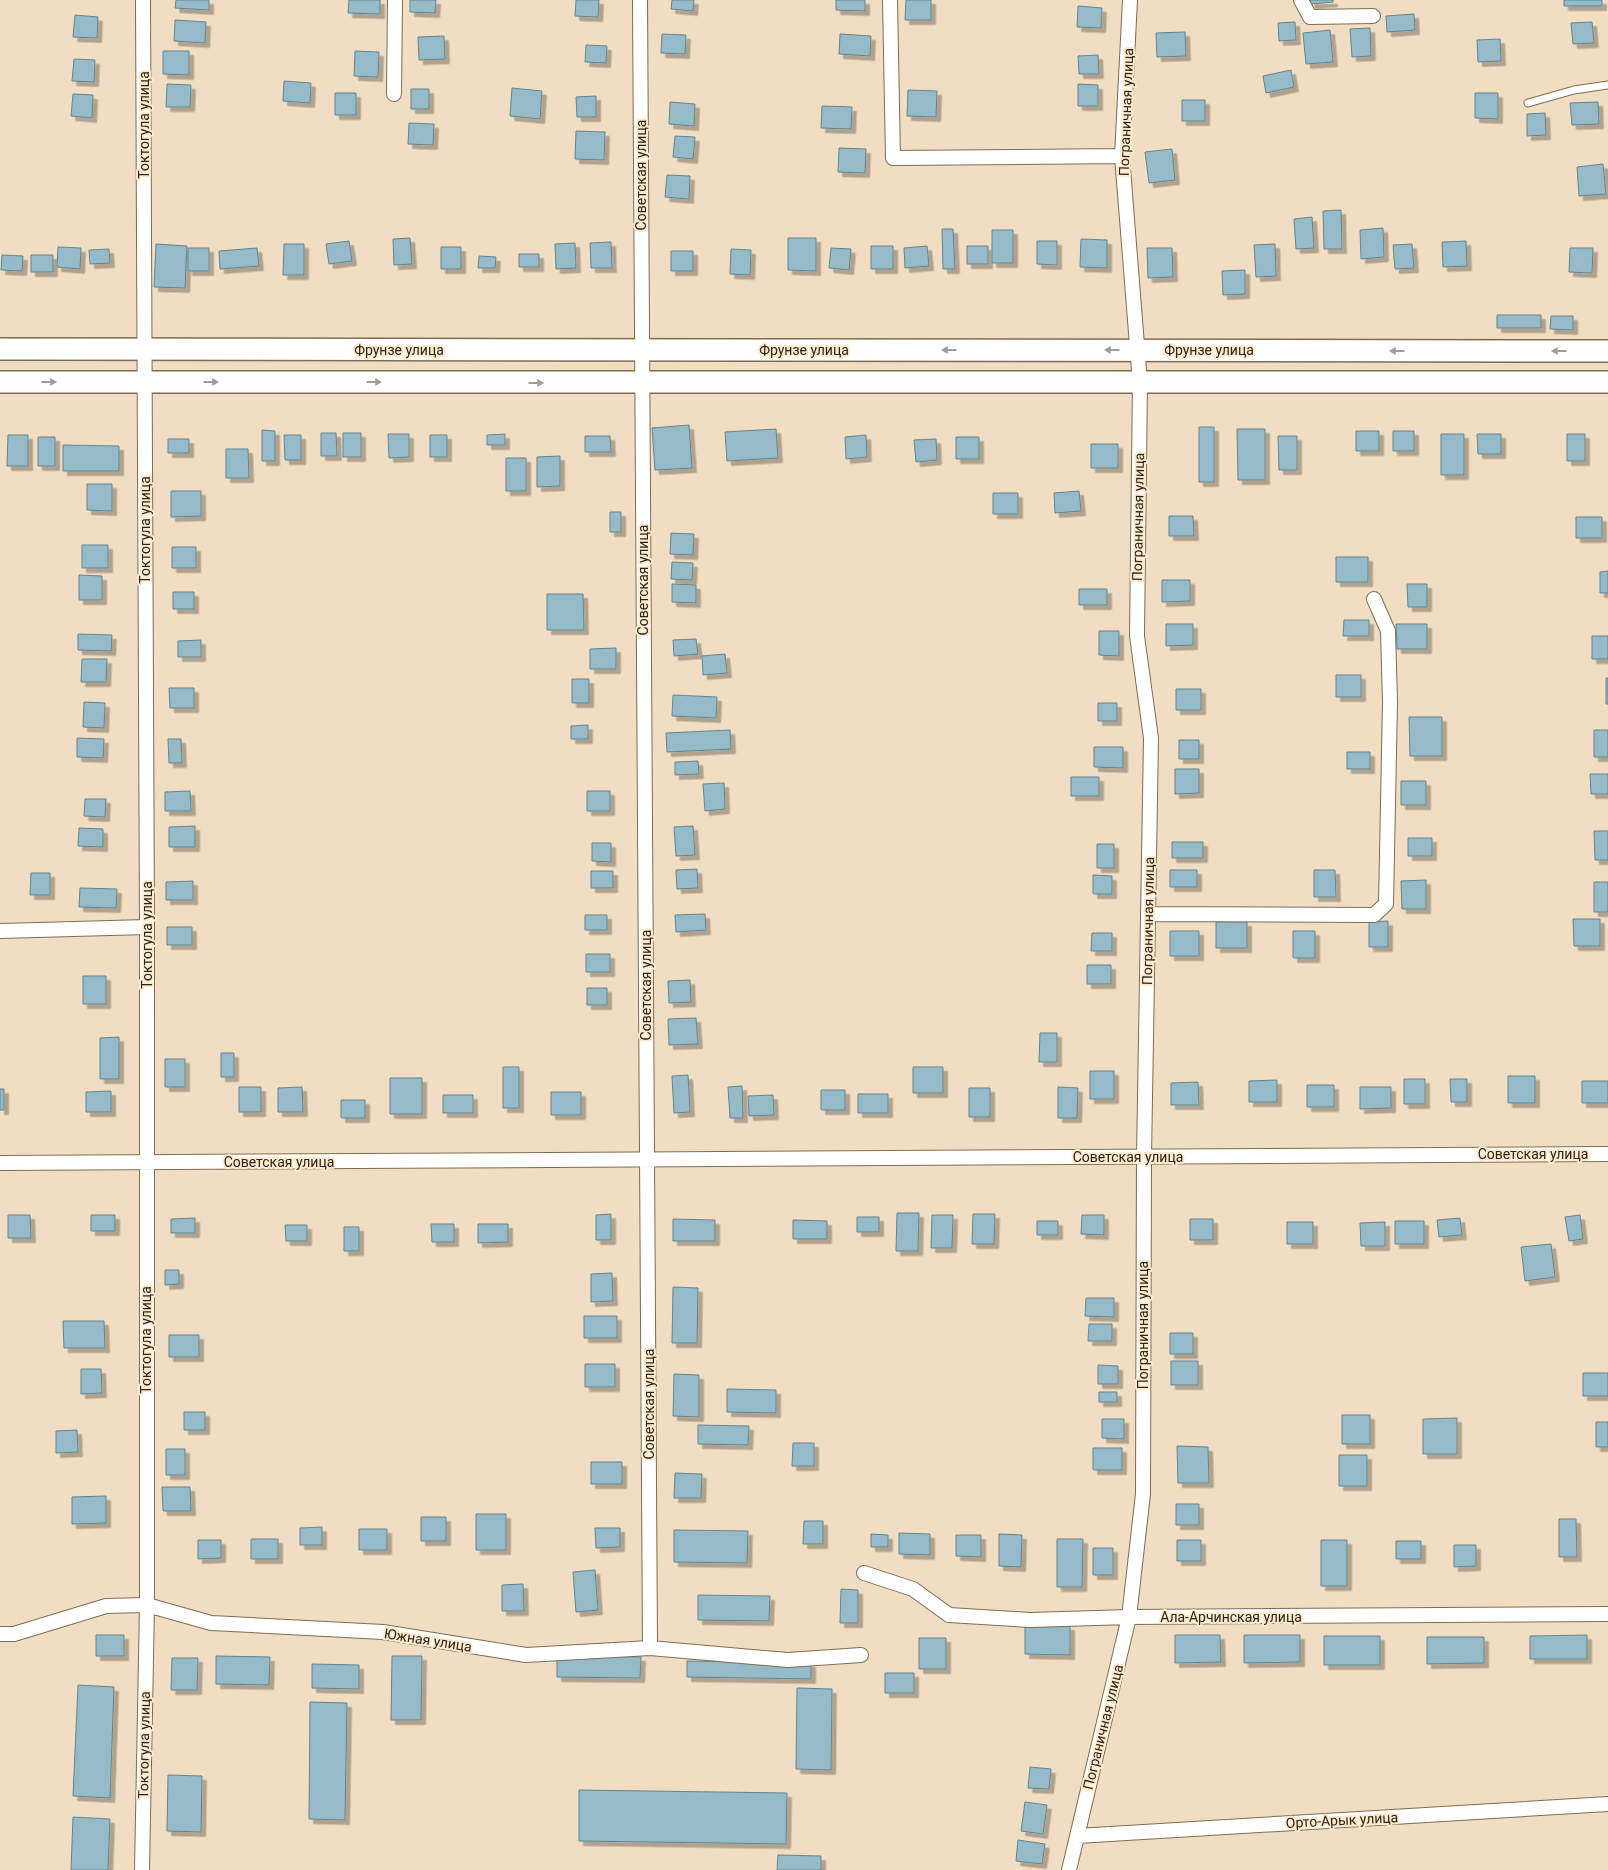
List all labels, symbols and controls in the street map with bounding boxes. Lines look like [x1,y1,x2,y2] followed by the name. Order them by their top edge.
[1116,48,1136,176] street label: Пограничная улица
[136,71,152,179] street label: Токтогула улица
[633,120,649,230] street label: Советская улица
[354,342,444,358] street label: Фрунзе улица
[759,342,849,358] street label: Фрунзе улица
[1164,342,1254,358] street label: Фрунзе улица
[941,346,957,354] one-way arrow
[1104,346,1120,354] one-way arrow
[1389,347,1405,355] one-way arrow
[1551,347,1567,355] one-way arrow
[41,378,57,386] one-way arrow
[203,378,219,386] one-way arrow
[366,378,382,386] one-way arrow
[528,379,544,387] one-way arrow
[1129,453,1147,581] street label: Пограничная улица
[137,476,153,584] street label: Токтогула улица
[635,525,651,635] street label: Советская улица
[1139,857,1157,985] street label: Пограничная улица
[139,881,155,989] street label: Токтогула улица
[638,930,654,1040] street label: Советская улица
[1478,1146,1588,1162] street label: Советская улица
[1073,1149,1183,1165] street label: Советская улица
[224,1154,334,1170] street label: Советская улица
[1135,1261,1151,1389] street label: Пограничная улица
[138,1286,154,1394] street label: Токтогула улица
[641,1349,657,1459] street label: Советская улица
[1160,1609,1302,1625] street label: Ала-Арчинская улица
[383,1625,473,1655] street label: Южная улица
[1080,1663,1126,1791] street label: Пограничная улица
[135,1691,153,1799] street label: Токтогула улица
[1285,1809,1399,1831] street label: Орто-Арык улица

